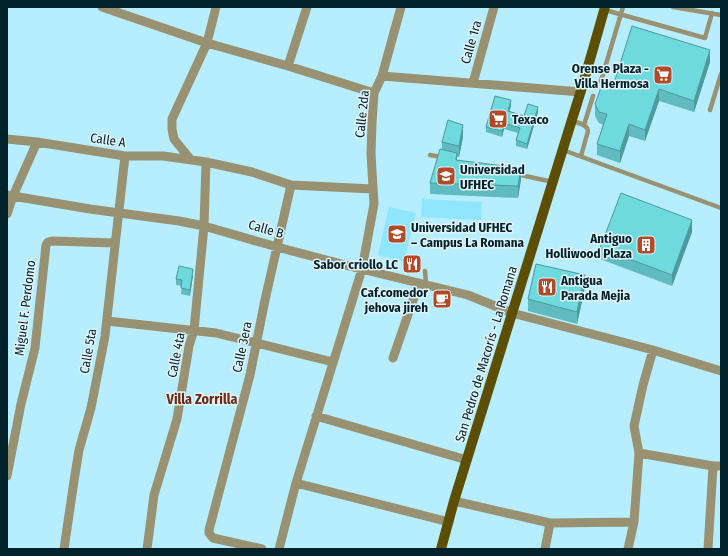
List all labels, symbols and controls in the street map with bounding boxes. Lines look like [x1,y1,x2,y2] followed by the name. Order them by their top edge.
[458,19,484,65] street label: Calle 1ra
[572,61,650,91] place label: Orense Plaza - Villa Hermosa
[652,64,674,86] supermarket icon: Orense Plaza - Villa Hermosa
[352,89,372,139] street label: Calle 2da
[487,108,509,130] supermarket icon: Texaco
[512,112,549,127] place label: Texaco
[89,130,127,150] street label: Calle A
[460,162,525,192] place label: Universidad UFHEC
[435,165,457,187] school or university icon: Universidad UFHEC
[247,217,285,241] street label: Calle B
[411,220,525,250] place label: Universidad UFHEC – Campus La Romana
[386,223,408,245] school or university icon: Universidad UFHEC – Campus La Romana
[546,231,633,261] place label: Antiguo Holliwood Plaza
[635,234,657,256] building icon: Antiguo Holliwood Plaza
[401,253,423,275] restaurant icon: Sabor criollo LC
[314,257,398,272] place label: Sabor criollo LC
[12,259,38,357] street label: Miguel F. Perdomo
[452,264,520,444] street label: San Pedro de Macorís - La Romana
[560,273,631,303] place label: Antigua Parada Mejia
[536,276,558,298] restaurant icon: Antigua Parada Mejia
[361,285,428,315] place label: Caf.comedor jehova jireh
[431,288,453,310] cafe icon: Caf.comedor jehova jireh
[229,320,255,374] street label: Calle 3era
[77,327,99,375] street label: Calle 5ta
[164,331,188,379] street label: Calle 4ta
[166,391,237,408] district label: Villa Zorrilla

